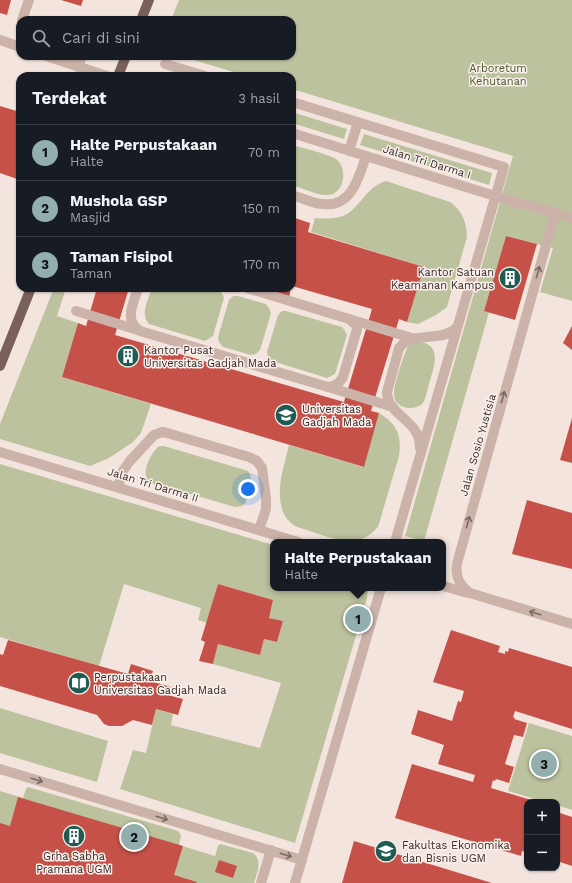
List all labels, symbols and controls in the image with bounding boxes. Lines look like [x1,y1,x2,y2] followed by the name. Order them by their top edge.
[16,16,296,60] search box
[30,27,52,49] icon: search
[62,29,140,47] text: Cari di sini
[469,62,527,88] park label: Arboretum Kehutanan
[32,88,107,108] text: Terdekat
[238,91,280,106] text: 3 hasil
[70,136,217,154] text: Halte Perpustakaan
[381,142,473,182] street label: Jalan Tri Darma I
[42,145,48,160] text: 1
[248,145,280,160] text: 70 m
[70,154,104,169] text: Halte
[70,192,168,210] text: Mushola GSP
[41,201,49,216] text: 2
[242,201,280,216] text: 150 m
[70,210,110,225] text: Masjid
[70,248,173,266] text: Taman Fisipol
[41,257,49,272] text: 3
[243,257,280,272] text: 170 m
[497,265,523,291] building icon: Kantor Satuan Keamanan Kampus
[535,265,542,278] one-way arrow
[70,266,112,281] text: Taman
[391,266,494,292] place label: Kantor Satuan Keamanan Kampus
[115,343,141,369] building icon: Kantor Pusat Universitas Gadjah Mada
[144,344,276,370] place label: Kantor Pusat Universitas Gadjah Mada
[500,391,508,404] one-way arrow
[457,393,499,497] street label: Jalan Sosio Yustisia
[273,402,299,428] school or university icon: Universitas Gadjah Mada
[302,403,371,429] place label: Universitas Gadjah Mada
[106,465,200,505] street label: Jalan Tri Darma II
[238,479,258,499] your location
[465,516,473,529] one-way arrow
[270,539,446,591] popup
[284,549,432,567] text: Halte Perpustakaan
[284,567,318,582] text: Halte
[345,604,371,634] pin: 1
[528,609,541,616] one-way arrow
[66,670,92,696] library icon: Perpustakaan Universitas Gadjah Mada
[94,671,226,697] place label: Perpustakaan Universitas Gadjah Mada
[531,749,557,779] pin: 3
[31,777,44,784] one-way arrow
[524,799,560,871] map controls
[524,799,560,835] button: +
[155,814,167,822] one-way arrow
[121,822,147,852] pin: 2
[61,823,87,849] building icon: Grha Sabha Pramana UGM
[524,835,560,871] button: −
[373,838,399,864] school or university icon: Fakultas Ekonomika dan Bisnis UGM
[402,839,510,865] place label: Fakultas Ekonomika dan Bisnis UGM
[36,850,112,876] place label: Grha Sabha Pramana UGM
[280,852,293,859] one-way arrow

